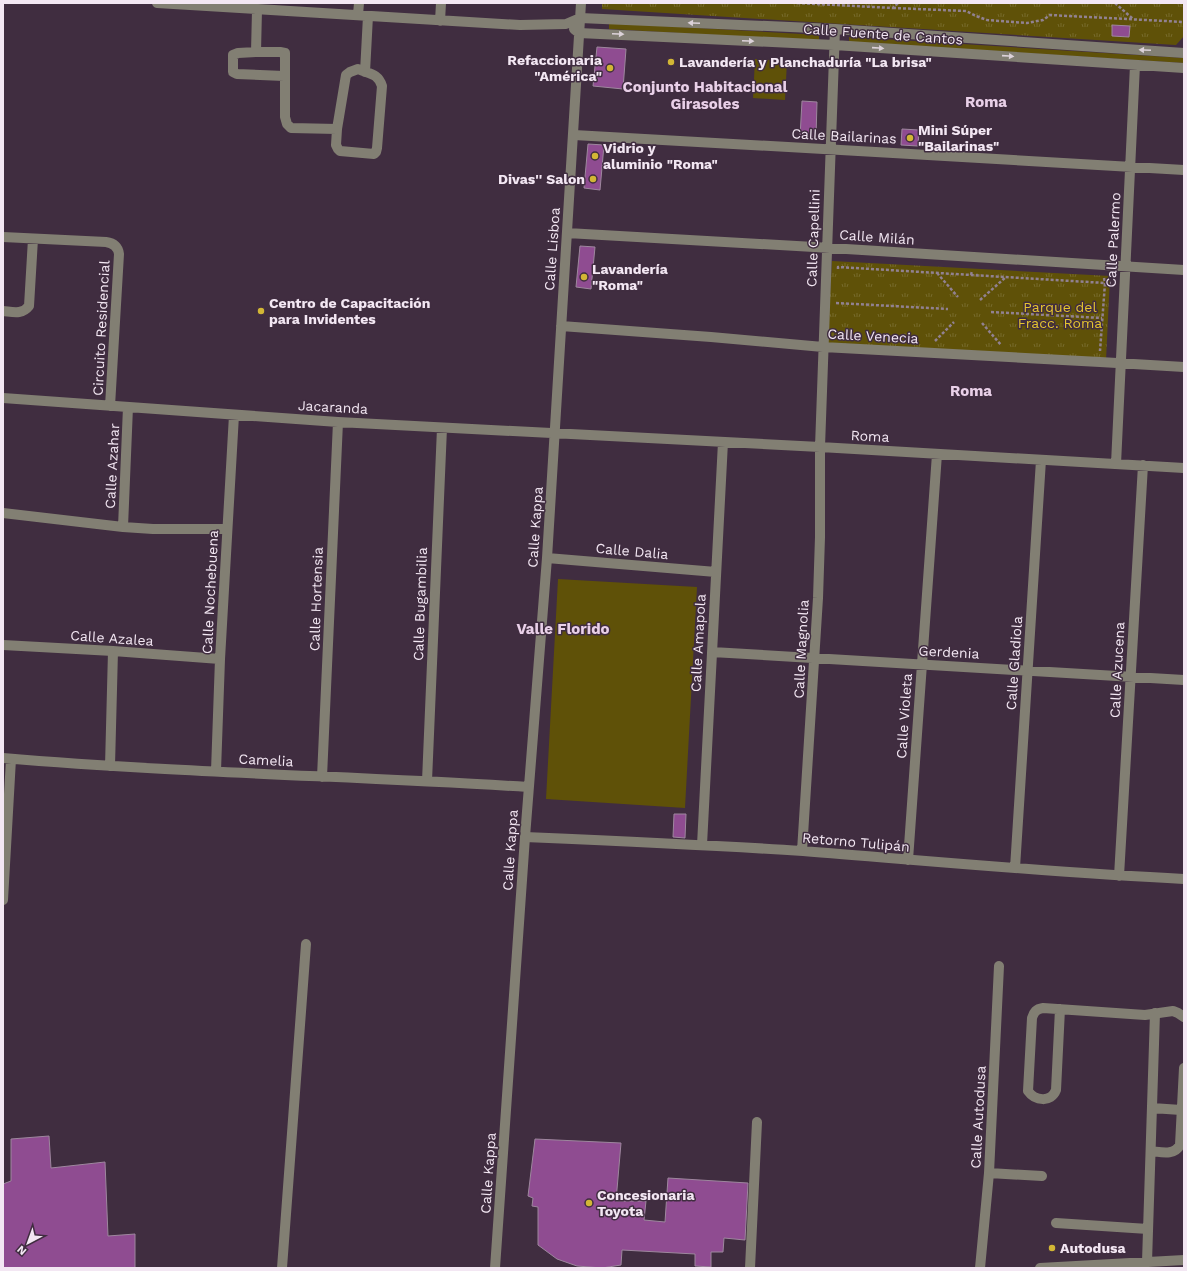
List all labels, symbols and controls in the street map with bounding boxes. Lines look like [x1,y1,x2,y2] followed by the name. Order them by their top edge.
[687,20,700,26] one-way arrow
[802,20,964,48] street label: Calle Fuente de Cantos
[612,31,625,37] one-way arrow
[742,37,754,44] one-way arrow
[872,44,884,51] one-way arrow
[1139,47,1151,54] one-way arrow
[507,52,603,84] place label: Refaccionaria "América"
[1002,53,1014,60] one-way arrow
[679,54,932,70] place label: Lavandería y Planchaduría "La brisa"
[666,57,676,67] marker: Lavandería y Planchaduría "La brisa"
[605,63,615,73] marker: Refaccionaria "América"
[623,78,788,113] district label: Conjunto Habitacional Girasoles
[965,93,1007,111] district label: Roma
[918,122,999,154] place label: Mini Súper "Bailarinas"
[791,125,897,147] street label: Calle Bailarinas
[905,133,915,143] marker: Mini Súper "Bailarinas"
[603,140,718,172] place label: Vidrio y aluminio "Roma"
[590,151,600,161] marker: Vidrio y aluminio "Roma"
[498,171,585,187] place label: Divas'' Salon
[588,174,598,184] marker: Divas'' Salon
[803,189,823,287] street label: Calle Capellini
[1103,192,1123,288] street label: Calle Palermo
[541,207,563,291] street label: Calle Lisboa
[839,226,915,248] street label: Calle Milán
[89,259,113,396] street label: Circuito Residencial
[592,261,669,293] place label: Lavandería "Roma"
[579,272,589,282] marker: Lavandería "Roma"
[269,295,430,327] place label: Centro de Capacitación para Invidentes
[1018,299,1102,331] park label: Parque del Fracc. Roma
[256,306,266,316] marker: Centro de Capacitación para Invidentes
[827,326,919,346] street label: Calle Venecia
[950,382,992,400] district label: Roma
[298,397,369,417] street label: Jacaranda
[102,423,122,509] street label: Calle Azahar
[850,427,890,445] street label: Roma
[524,486,546,568] street label: Calle Kappa
[199,530,221,654] street label: Calle Nochebuena
[595,540,669,562] street label: Calle Dalia
[306,546,326,651] street label: Calle Hortensia
[410,547,430,661] street label: Calle Bugambilia
[687,593,709,692] street label: Calle Amapola
[790,599,812,699] street label: Calle Magnolia
[1003,615,1025,711] street label: Calle Gladiola
[516,620,610,638] district label: Valle Florido
[1106,621,1128,718] street label: Calle Azucena
[70,627,154,649] street label: Calle Azalea
[918,642,980,662] street label: Gerdenia
[893,673,915,759] street label: Calle Violeta
[238,751,294,769] street label: Camelia
[499,809,521,891] street label: Calle Kappa
[802,829,910,855] street label: Retorno Tulipán
[967,1065,989,1169] street label: Calle Autodusa
[477,1132,499,1214] street label: Calle Kappa
[597,1187,695,1219] place label: Concesionaria Toyota
[584,1198,594,1208] marker: Concesionaria Toyota
[8,1223,48,1263] north arrow
[1060,1240,1127,1256] place label: Autodusa
[14,1243,29,1258] text: N
[1047,1243,1057,1253] marker: Autodusa

